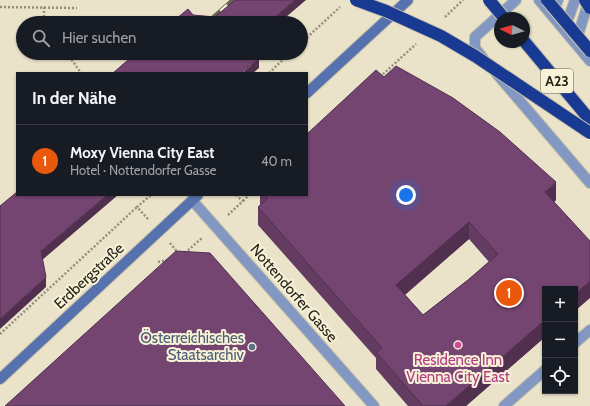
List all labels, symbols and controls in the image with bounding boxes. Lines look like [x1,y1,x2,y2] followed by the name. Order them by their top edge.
[494,12,530,48] north arrow
[16,16,308,60] search box
[30,27,52,49] icon: search
[62,29,137,47] text: Hier suchen
[541,69,573,93] road number: A23
[32,88,116,108] text: In der Nähe
[70,144,215,162] text: Moxy Vienna City East
[43,153,47,169] text: 1
[261,153,292,169] text: 40 m
[70,162,216,178] text: Hotel · Nottendorfer Gasse
[396,185,416,205] your location
[50,239,128,313] street label: Erdbergstraße
[247,240,342,346] street label: Nottendorfer Gasse
[496,278,522,308] pin: 1
[542,286,578,394] map controls
[542,286,578,322] button: +
[542,322,578,358] button: −
[140,329,245,364] place label: Österreichisches Staatsarchiv
[453,340,463,350] marker: Residence Inn Vienna City East
[247,342,257,352] marker: Österreichisches Staatsarchiv
[406,351,510,386] place label: Residence Inn Vienna City East
[542,358,578,394] button: locate

